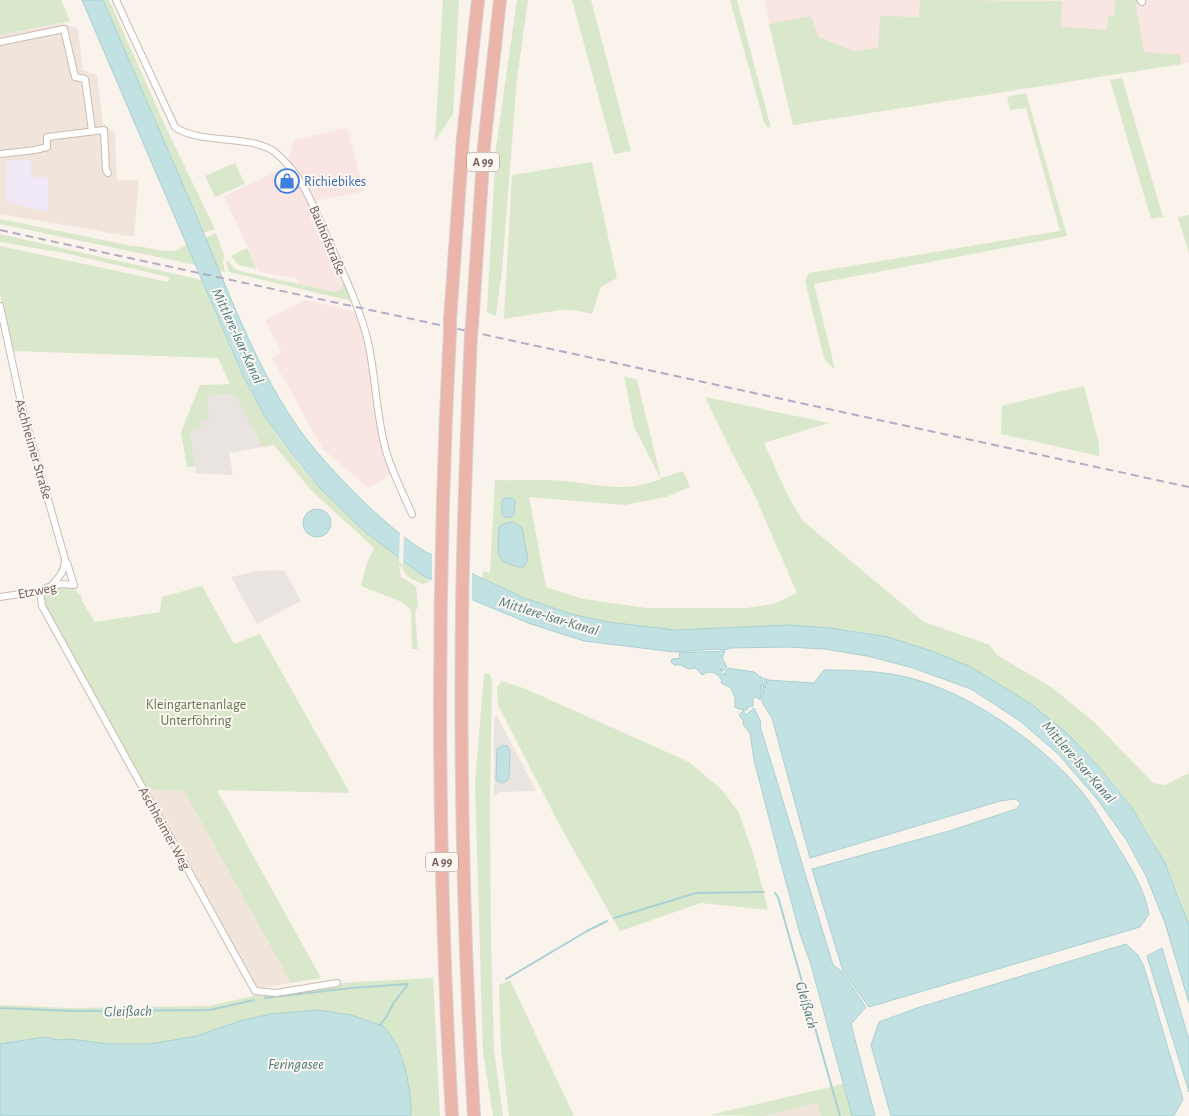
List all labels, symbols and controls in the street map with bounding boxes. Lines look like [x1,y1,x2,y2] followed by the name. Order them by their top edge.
[467,152,499,172] road number: A 99
[274,168,300,194] shop icon: Richiebikes
[304,175,366,189] place label: Richiebikes
[306,204,348,277] street label: Bauhofstraße
[209,286,266,387] water label: Mittlere-Isar-Kanal
[12,398,54,501] street label: Aschheimer Straße
[17,580,58,602] street label: Etzweg
[497,594,601,639] water label: Mittlere-Isar-Kanal
[146,698,246,728] park label: Kleingartenanlage Unterföhring
[1039,718,1118,806] water label: Mittlere-Isar-Kanal
[136,785,193,873] street label: Aschheimer Weg
[426,852,458,872] road number: A 99
[793,980,820,1030] water label: Gleißach
[104,1004,152,1019] water label: Gleißach
[268,1057,324,1072] water label: Feringasee

